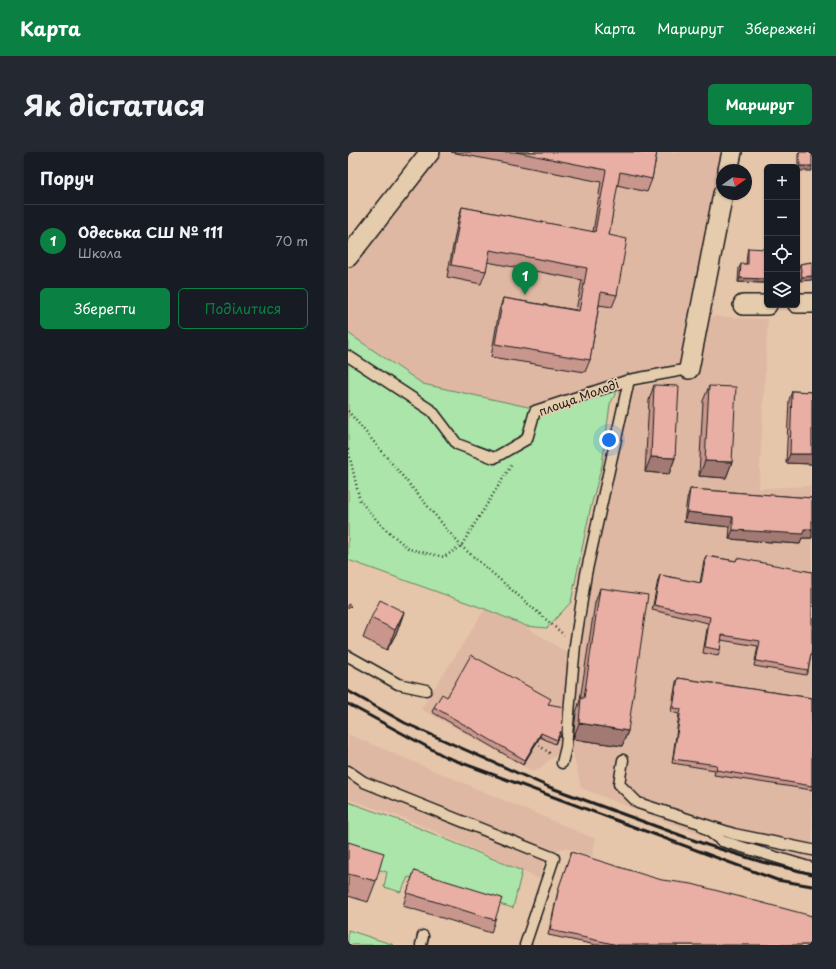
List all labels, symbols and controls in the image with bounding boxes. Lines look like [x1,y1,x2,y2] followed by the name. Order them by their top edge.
[20,14,81,42] text: Карта
[594,18,635,39] text: Карта
[657,18,724,39] text: Маршрут
[746,18,816,39] text: Збережені
[24,83,205,126] text: Як дістатися
[708,84,812,125] button: Маршрут
[716,164,752,200] north arrow
[764,164,800,308] map controls
[764,164,800,200] button: +
[40,165,94,191] text: Поруч
[764,200,800,236] button: −
[78,220,223,243] text: Одеська СШ № 111
[50,231,56,250] text: 1
[275,231,308,250] text: 70 m
[764,236,800,272] button: locate
[78,243,122,262] text: Школа
[512,262,538,295] pin: 1
[764,272,800,308] button: layers
[40,288,170,329] button: Зберегти
[178,288,308,329] button: Поділитися
[536,374,621,420] street label: площа Молоді
[599,430,619,450] your location

